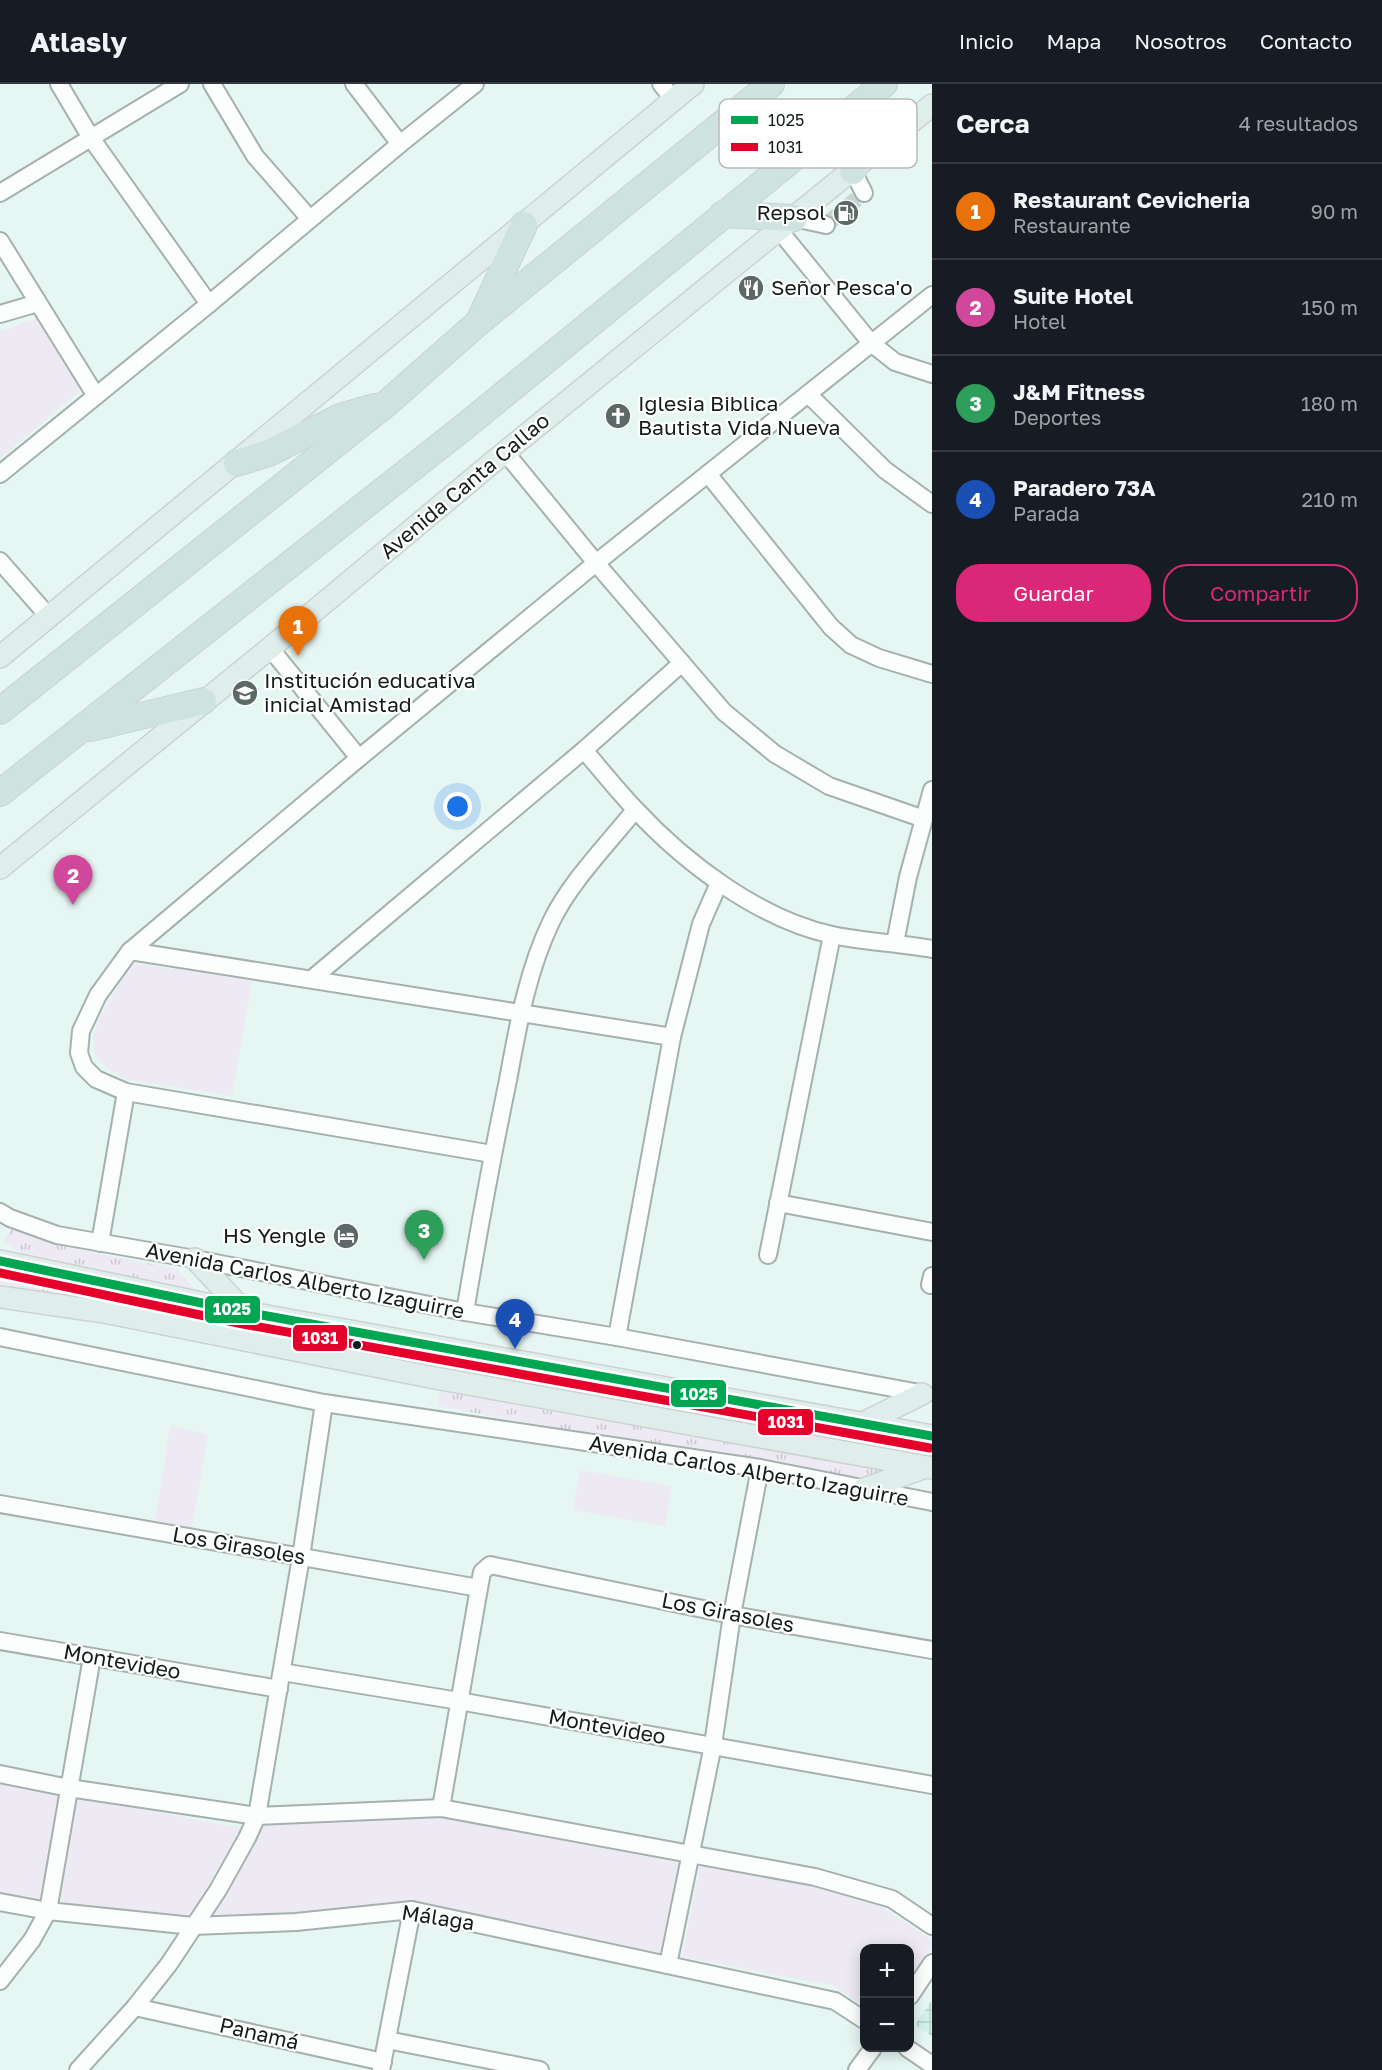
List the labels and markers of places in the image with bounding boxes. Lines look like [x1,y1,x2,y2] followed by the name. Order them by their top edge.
[831,198,861,228] fuel station icon: Repsol
[756,199,826,225] place label: Repsol
[736,273,766,303] restaurant icon: Señor Pesca'o
[771,274,913,300] place label: Señor Pesca'o
[638,390,840,440] place label: Iglesia Biblica Bautista Vida Nueva
[603,401,633,431] church icon: Iglesia Biblica Bautista Vida Nueva
[278,606,318,656] pin: 1
[264,667,476,717] place label: Institución educativa inicial Amistad
[230,678,260,708] school or university icon: Institución educativa inicial Amistad
[54,856,92,905] pin: 2
[404,1210,444,1260] pin: 3
[331,1221,361,1251] hotel icon: HS Yengle
[223,1222,326,1248] place label: HS Yengle
[496,1300,534,1349] pin: 4
[351,1339,363,1351] unlabelled marker

